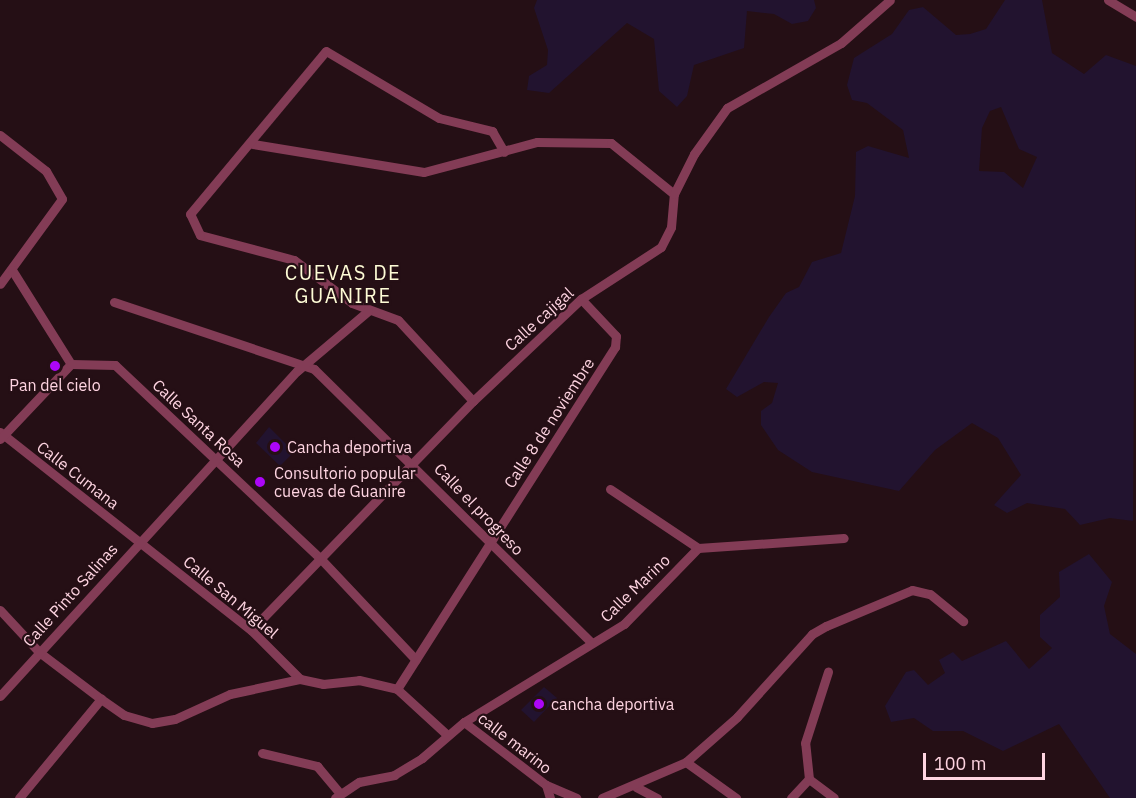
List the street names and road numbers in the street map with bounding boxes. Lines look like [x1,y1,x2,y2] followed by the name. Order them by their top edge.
[501,283,577,355] street label: Calle cajigal
[500,354,598,492] street label: Calle 8 de noviembre
[149,375,249,471] street label: Calle Santa Rosa
[33,437,123,513] street label: Calle Cumana
[430,459,528,559] street label: Calle el progreso
[19,539,121,651] street label: Calle Pinto Salinas
[596,550,674,626] street label: Calle Marino
[180,552,282,642] street label: Calle San Miguel
[474,708,556,778] street label: calle marino

